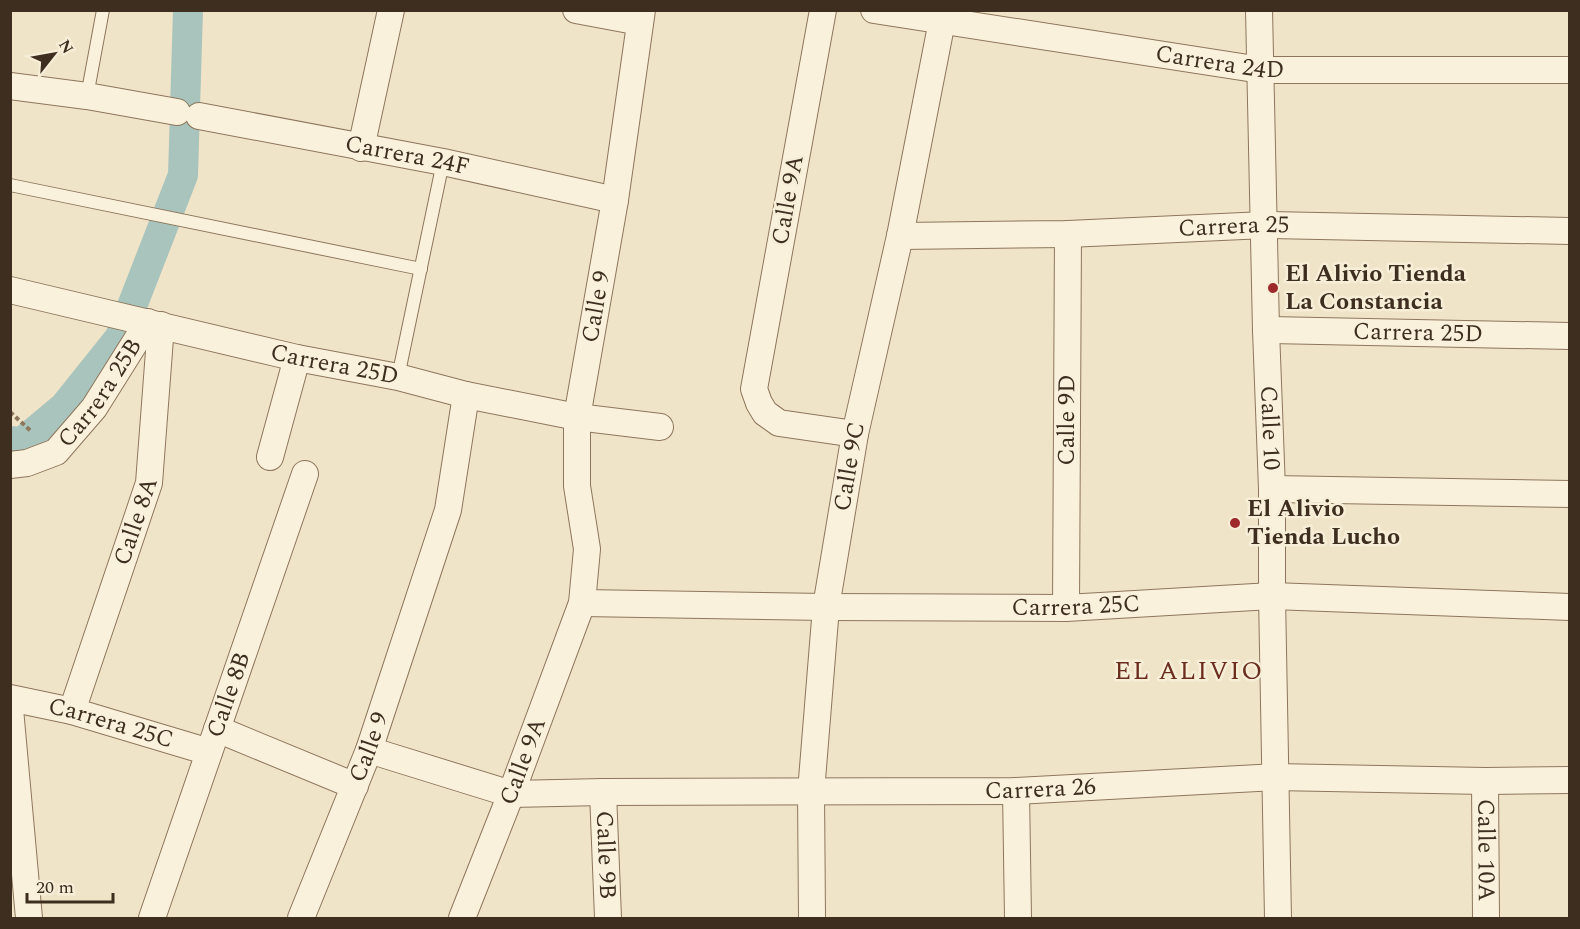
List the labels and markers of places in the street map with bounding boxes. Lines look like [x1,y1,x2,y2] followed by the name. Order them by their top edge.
[1285,256,1467,320] place label: El Alivio Tienda La Constancia
[1266,281,1280,295] marker: El Alivio Tienda La Constancia
[1247,491,1400,555] place label: El Alivio Tienda Lucho
[1228,516,1242,530] marker: El Alivio Tienda Lucho

